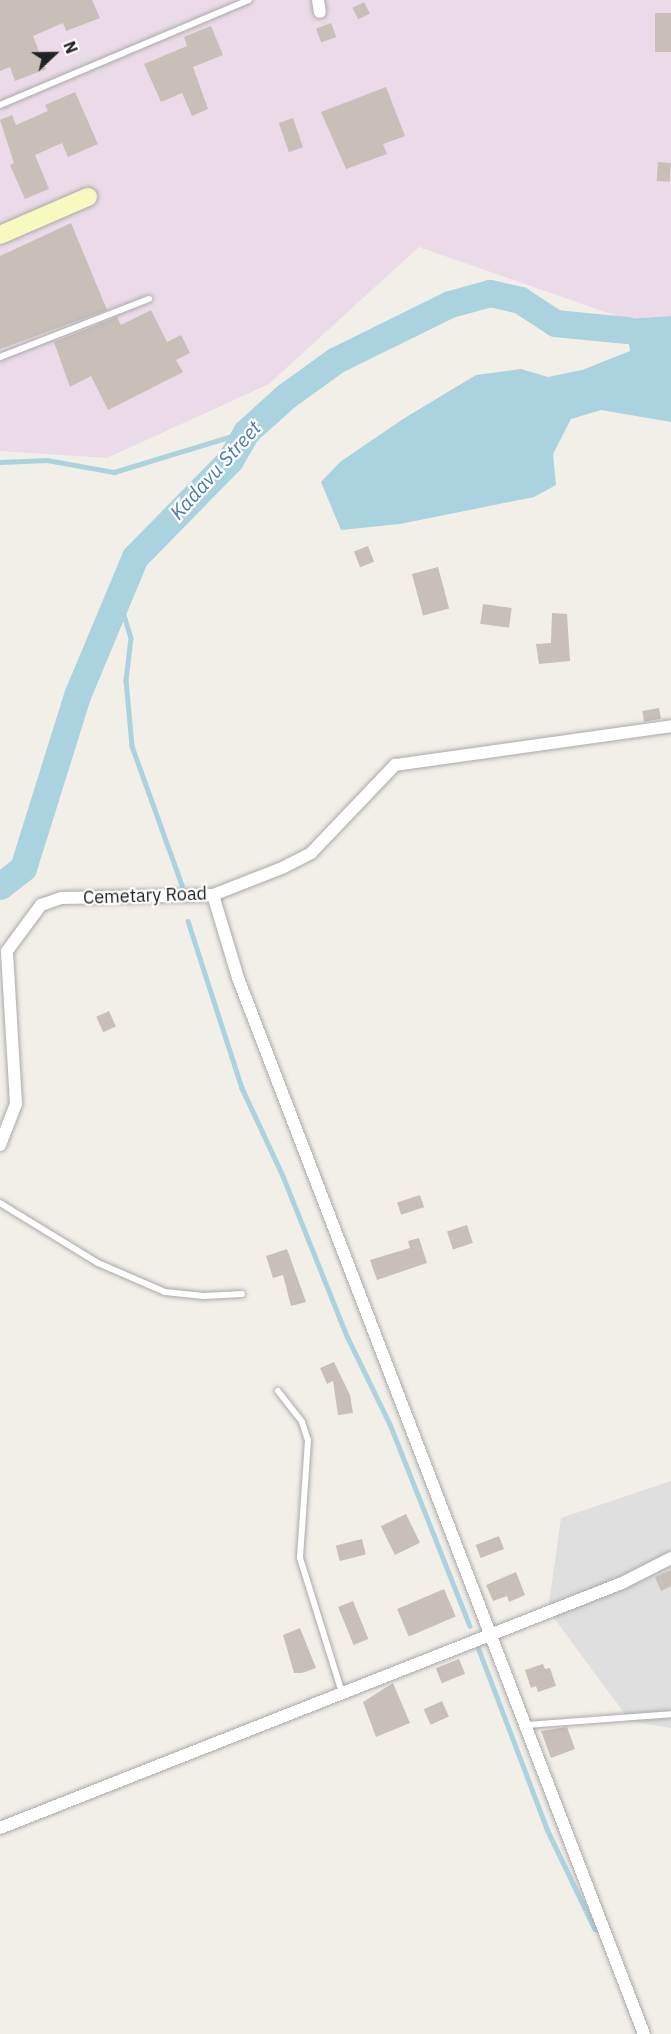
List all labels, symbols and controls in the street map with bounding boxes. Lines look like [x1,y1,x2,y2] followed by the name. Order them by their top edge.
[24,24,84,84] north arrow
[59,38,82,56] text: N
[165,416,265,524] water label: Kadavu Street
[83,883,207,909] street label: Cemetary Road

